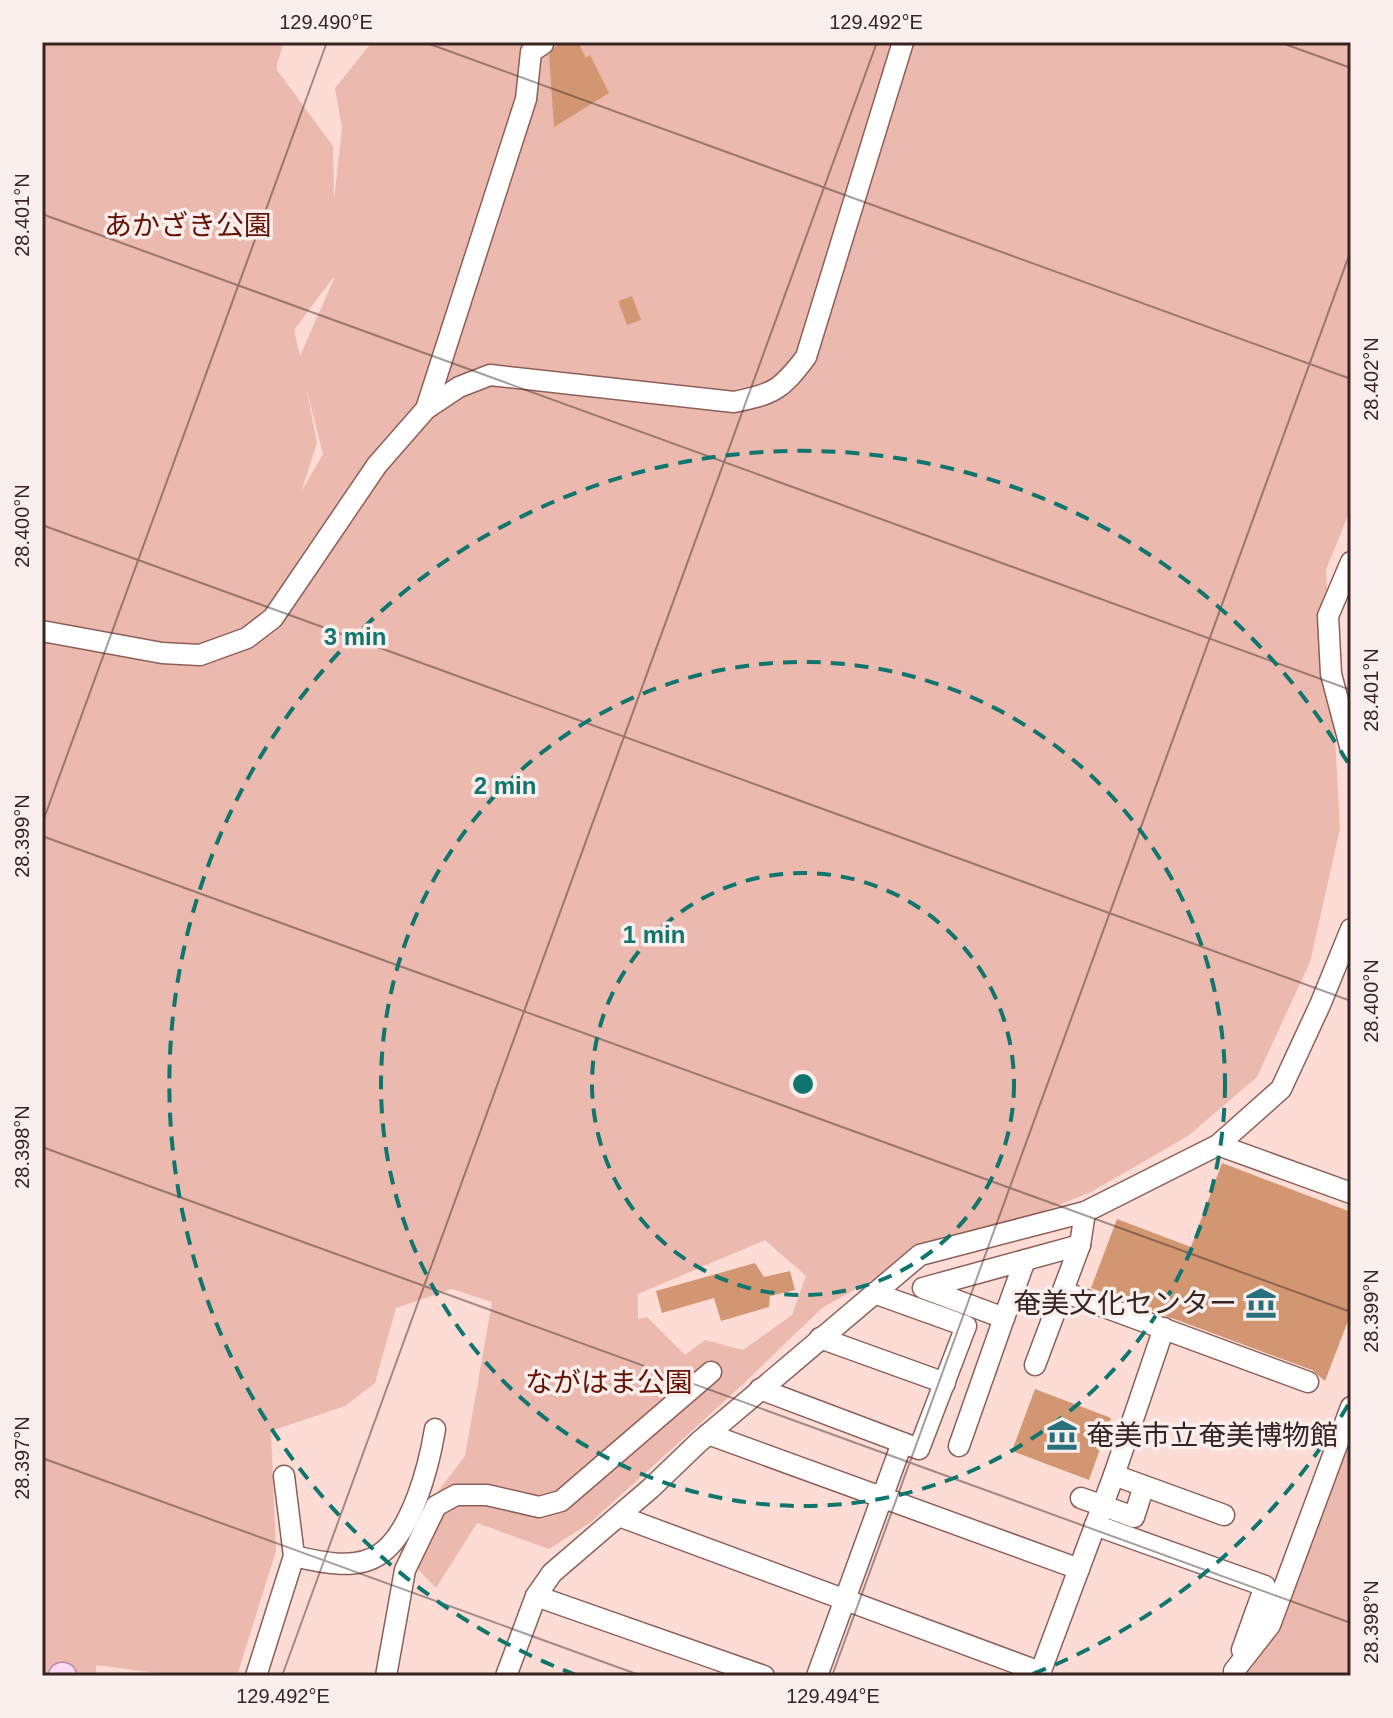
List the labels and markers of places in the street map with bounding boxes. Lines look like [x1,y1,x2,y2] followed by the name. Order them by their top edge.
[789,1070,817,1098] centre of rings
[1244,1286,1278,1320] museum icon: 奄美文化センター
[1013,1288,1237,1319] place label: 奄美文化センター
[1045,1418,1079,1452] museum icon: 奄美市立奄美博物館
[1086,1420,1338,1451] place label: 奄美市立奄美博物館

